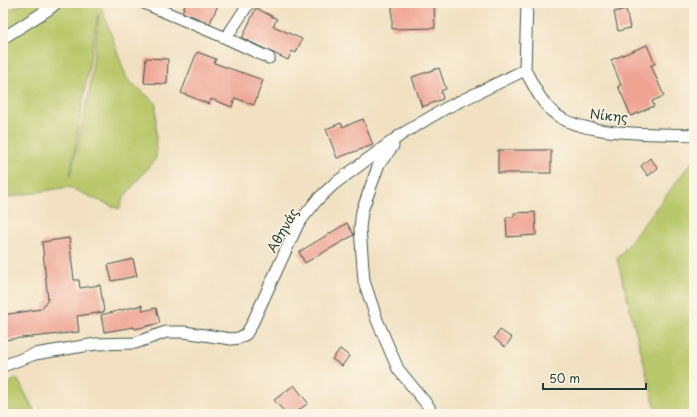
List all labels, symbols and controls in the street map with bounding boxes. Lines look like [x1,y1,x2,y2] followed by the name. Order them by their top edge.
[589,104,629,126] street label: Νίκης
[262,204,302,256] street label: Αθηνάς
[543,365,646,391] scale bar
[549,369,580,387] text: 50 m

